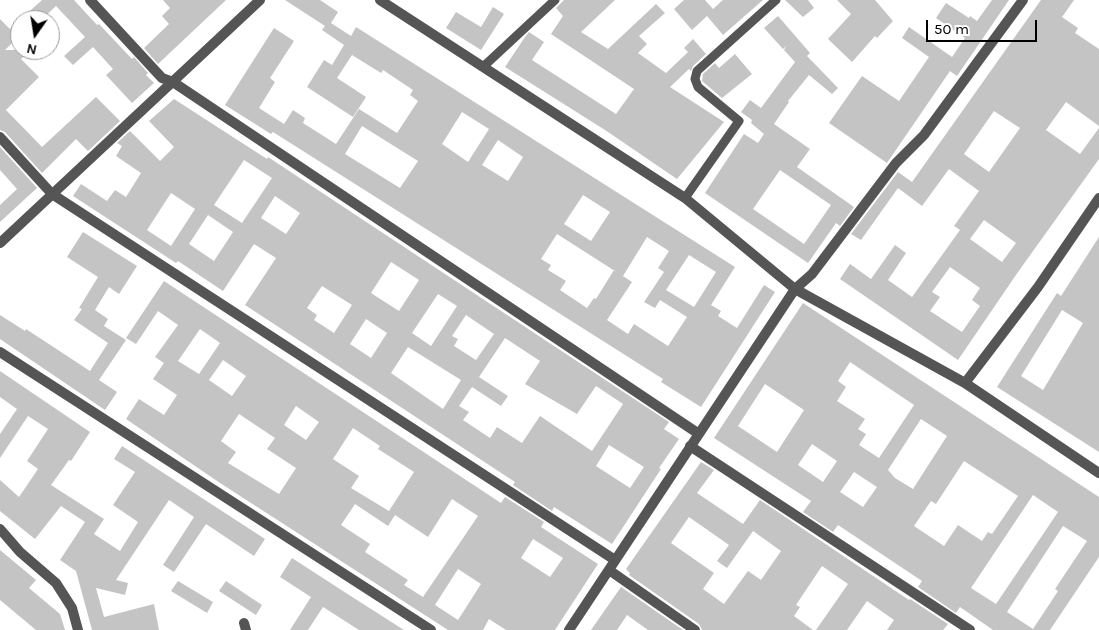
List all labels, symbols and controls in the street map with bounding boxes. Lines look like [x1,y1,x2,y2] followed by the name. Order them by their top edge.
[10,10,60,60] north arrow
[929,10,1040,42] scale bar
[934,20,969,38] text: 50 m
[25,40,39,59] text: N

